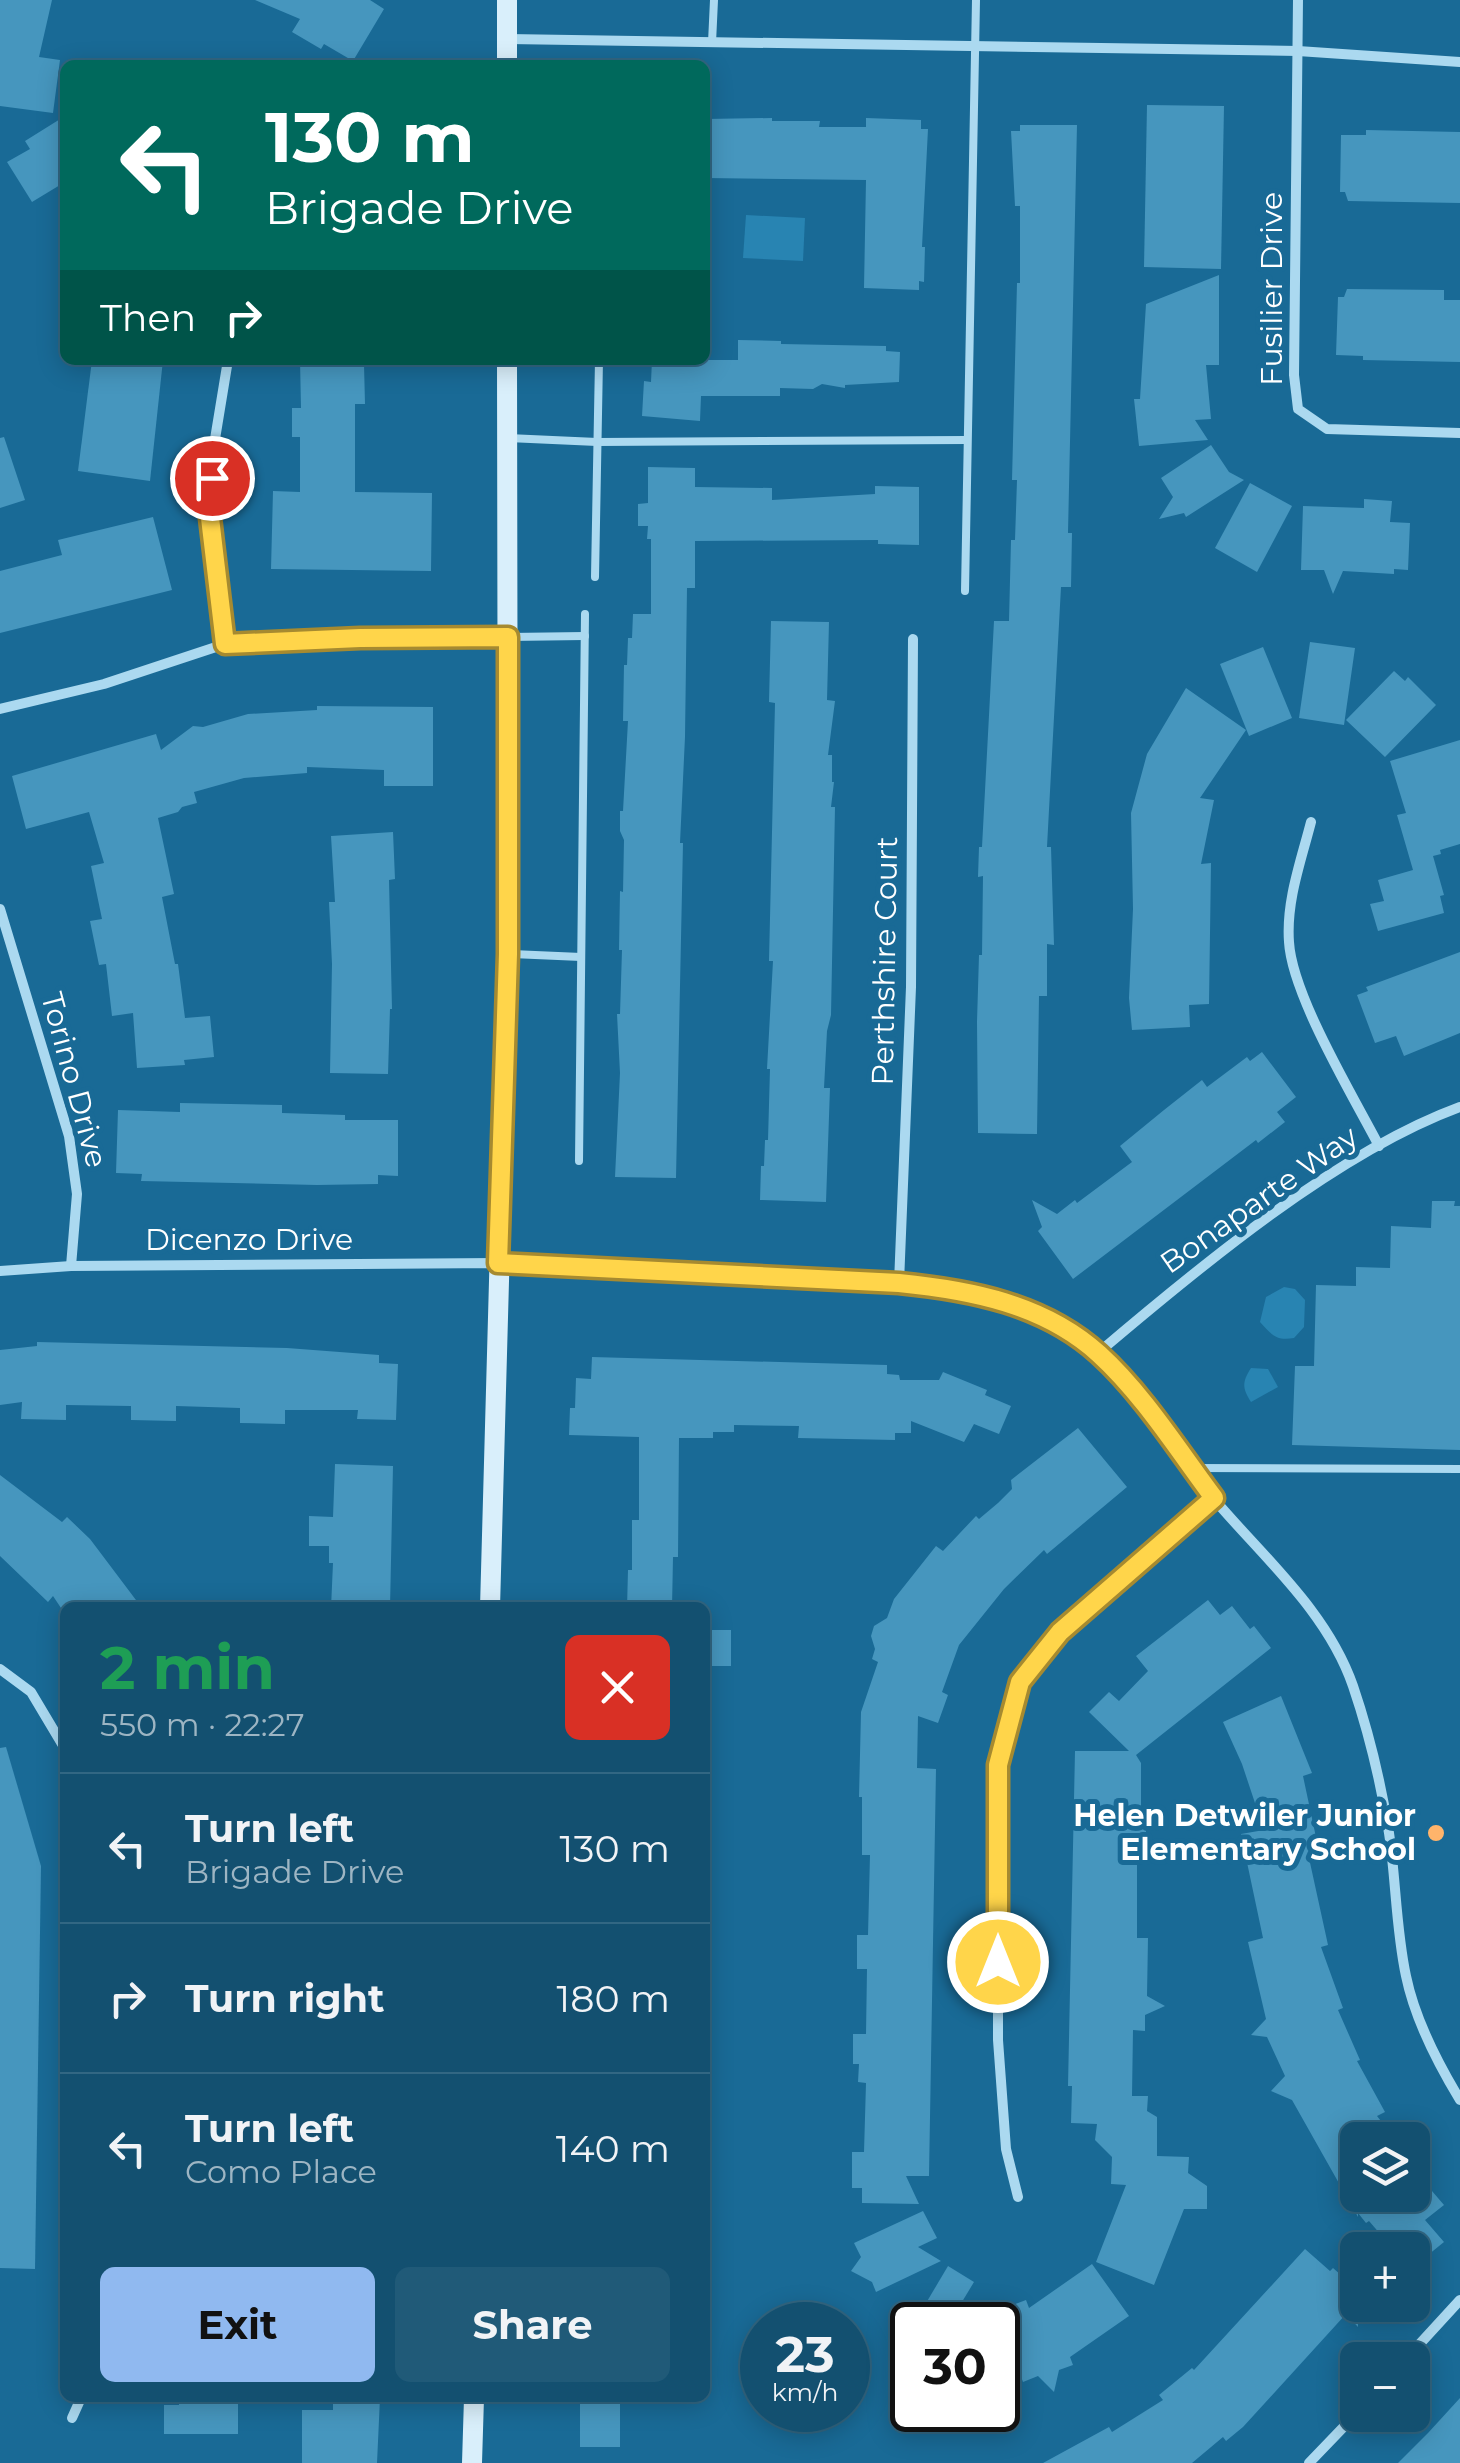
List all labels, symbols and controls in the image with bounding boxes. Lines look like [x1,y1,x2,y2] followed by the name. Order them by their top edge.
[265,94,475,180] text: 130 m
[100,100,230,230] icon: left
[265,180,573,235] text: Brigade Drive
[1253,192,1290,386] street label: Fusilier Drive
[216,290,271,345] icon: right
[100,294,196,341] text: Then
[170,436,255,521] pin
[185,451,240,506] icon: arrive
[864,836,905,1086] street label: Perthshire Court
[33,988,116,1171] street label: Torino Drive
[1153,1117,1365,1281] street label: Bonaparte Way
[145,1221,353,1258] street label: Dicenzo Drive
[100,1631,275,1704] text: 2 min
[565,1635,670,1740] button: close
[100,1705,305,1744] text: 550 m · 22:27
[1073,1797,1416,1868] place label: Helen Detwiler Junior Elementary School
[185,1805,354,1852] text: Turn left
[100,1821,155,1876] icon: left
[1425,1822,1447,1844] marker: Helen Detwiler Junior Elementary School
[559,1825,670,1872] text: 130 m
[185,1852,404,1891] text: Brigade Drive
[946,1910,1050,2014] position arrow
[100,1971,155,2026] icon: right
[185,1975,384,2022] text: Turn right
[557,1975,670,2022] text: 180 m
[185,2105,354,2152] text: Turn left
[100,2121,155,2176] icon: left
[1340,2122,1430,2432] map controls
[1340,2122,1430,2212] button: layers
[556,2125,670,2172] text: 140 m
[185,2152,377,2191] text: Como Place
[1340,2232,1430,2322] button: +
[100,2267,375,2382] button: Exit
[395,2267,670,2382] button: Share
[890,2302,1020,2432] speed limit sign: 30
[775,2324,835,2385] text: 23
[1340,2342,1430,2432] button: −
[772,2377,838,2407] text: km/h

